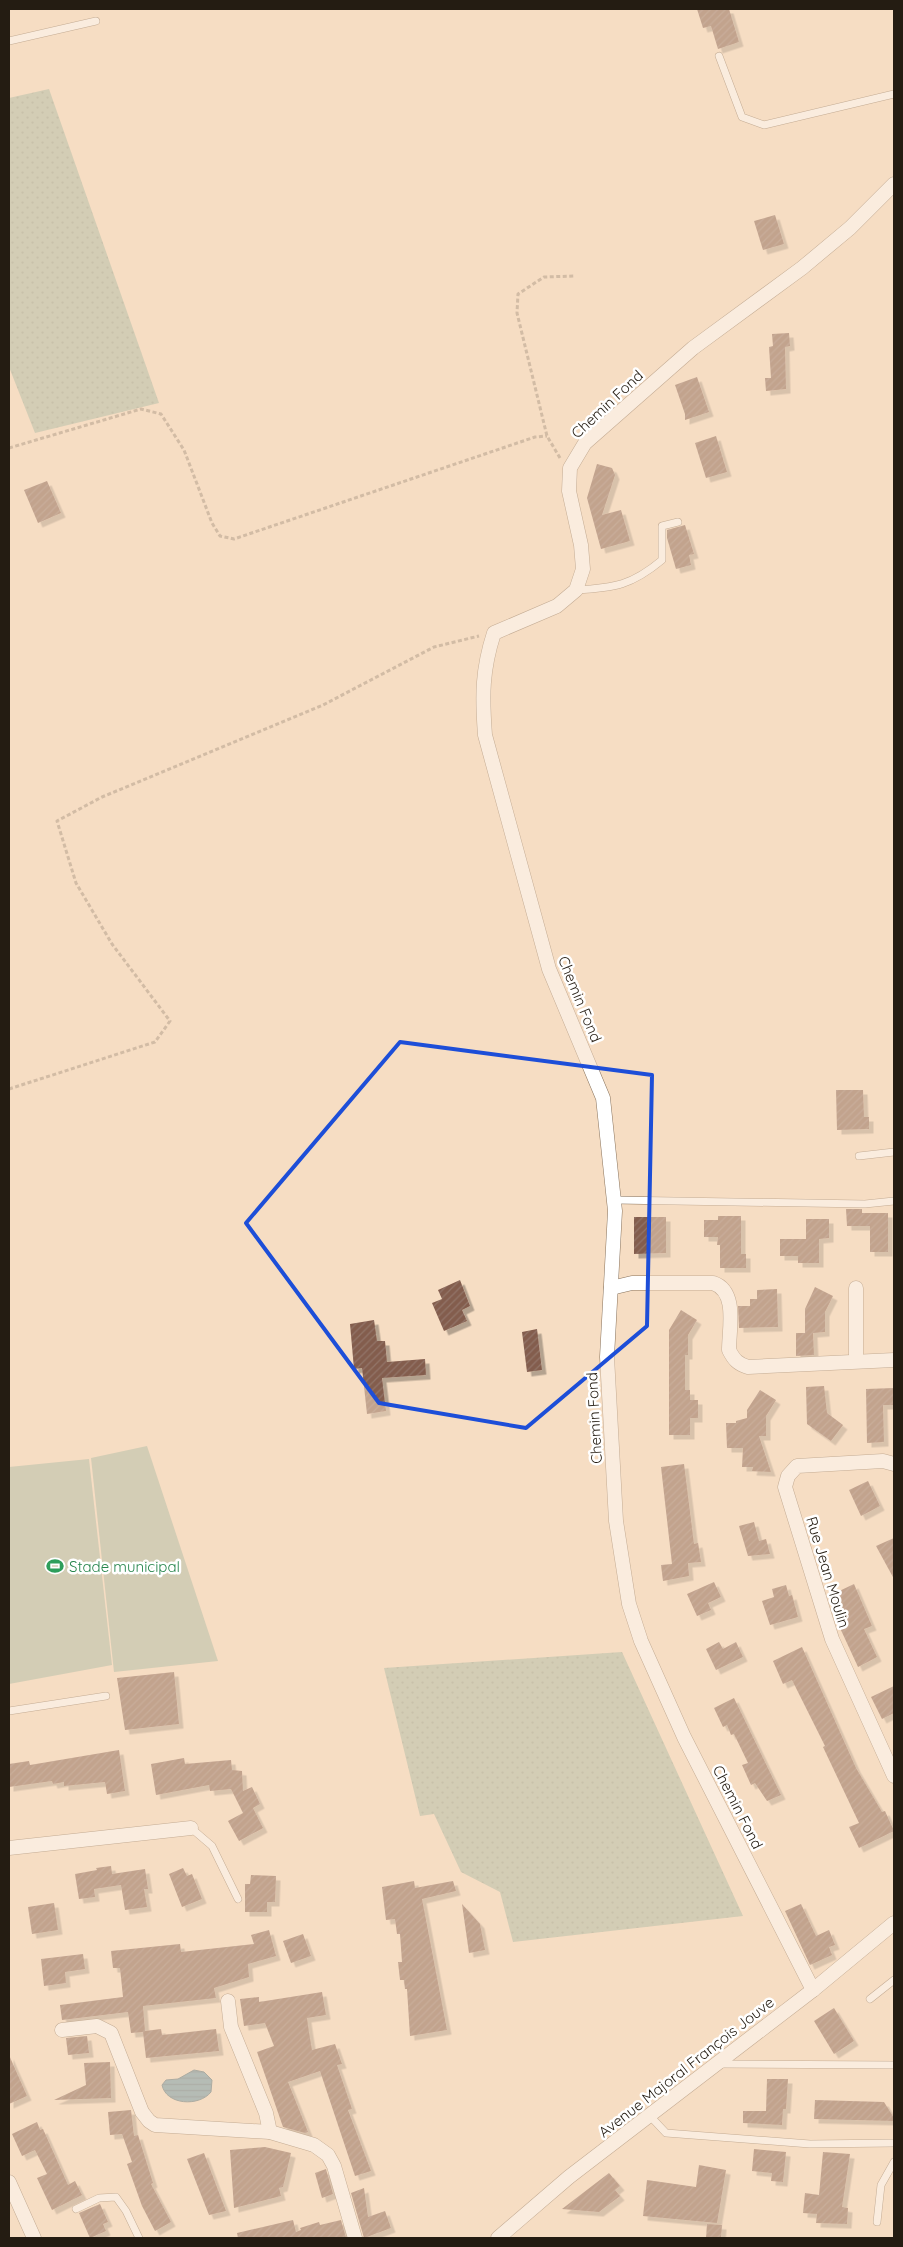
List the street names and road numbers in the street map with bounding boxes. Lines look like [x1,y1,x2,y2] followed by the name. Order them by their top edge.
[567,366,647,442] street label: Chemin Fond
[554,953,606,1045] street label: Chemin Fond
[582,1372,606,1464] street label: Chemin Fond
[802,1514,854,1630] street label: Rue Jean Moulin
[709,1762,767,1852] street label: Chemin Fond
[594,1993,778,2141] street label: Avenue Majoral François Jouve

